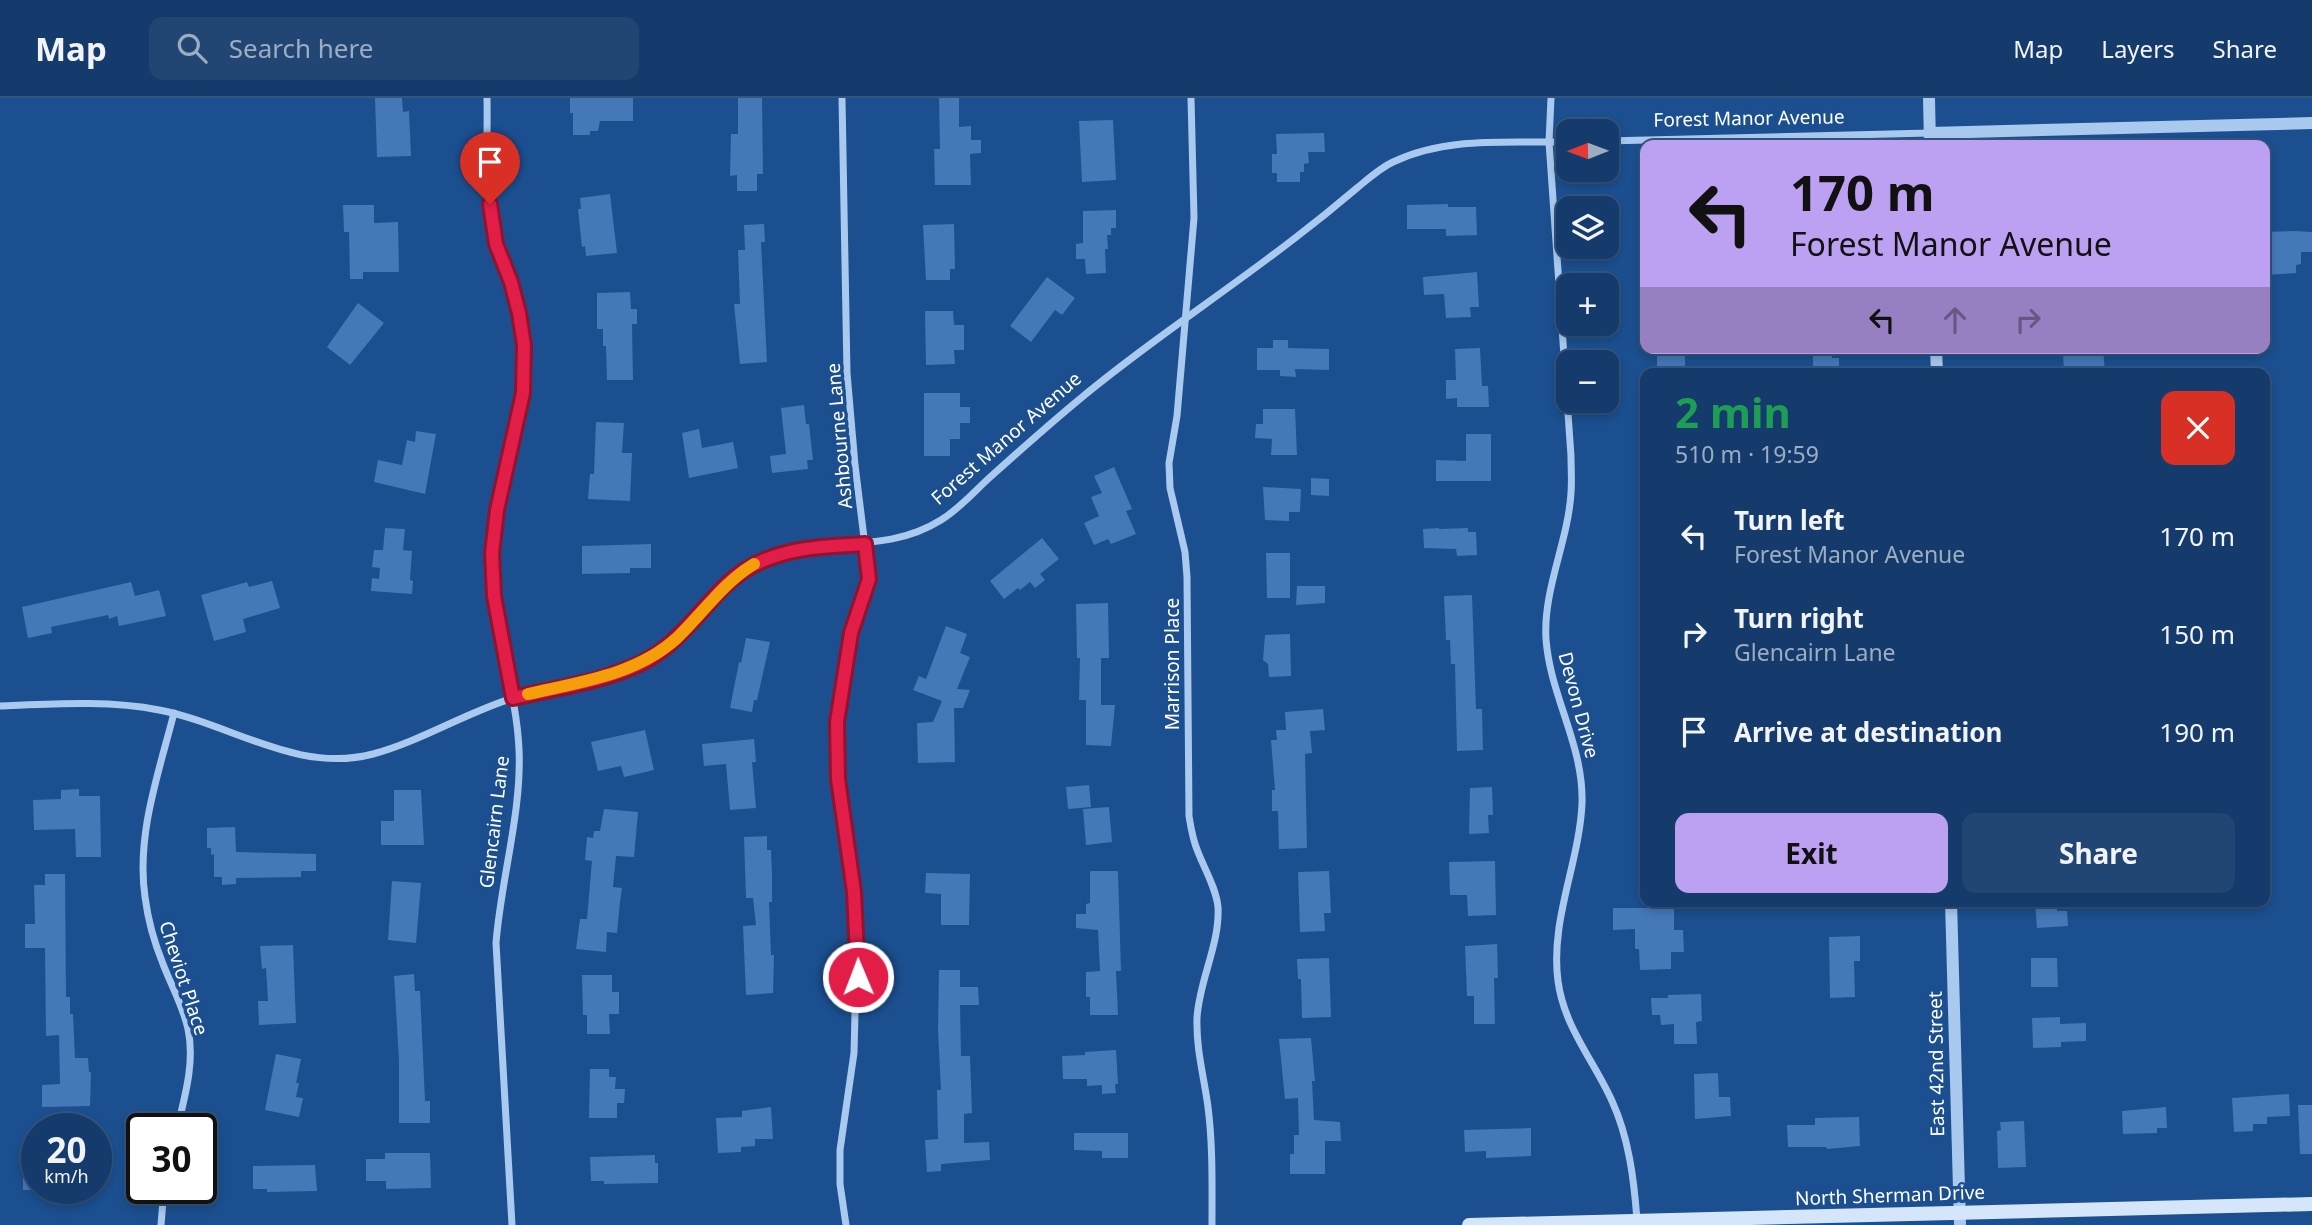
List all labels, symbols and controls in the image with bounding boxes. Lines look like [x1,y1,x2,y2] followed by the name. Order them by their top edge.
[149,17,639,80] search box
[35,26,107,71] text: Map
[173,29,211,67] icon: search
[229,30,373,66] text: Search here
[2013,32,2063,65] text: Map
[2101,32,2175,65] text: Layers
[2213,32,2277,65] text: Share
[1653,103,1845,133] street label: Forest Manor Avenue
[1556,119,1619,182] north arrow
[1556,119,1619,413] map controls
[460,132,520,204] pin
[471,143,509,181] icon: arrive
[1790,159,1935,225] text: 170 m
[1675,168,1766,259] icon: left
[1556,196,1619,259] button: layers
[1790,222,2112,265] text: Forest Manor Avenue
[1556,273,1619,336] button: +
[1863,301,1901,339] icon: left
[1936,301,1974,339] icon: ahead
[2009,301,2047,339] icon: right
[1556,350,1619,413] button: −
[820,362,858,510] street label: Ashbourne Lane
[925,366,1087,510] street label: Forest Manor Avenue
[1675,383,1791,440] text: 2 min
[2161,391,2235,465] button: close
[1675,438,1819,470] text: 510 m · 19:59
[1734,502,1845,538] text: Turn left
[1675,517,1713,555] icon: left
[2159,518,2235,554] text: 170 m
[1734,538,1965,570] text: Forest Manor Avenue
[1159,598,1185,730] street label: Marrison Place
[1734,600,1864,636] text: Turn right
[1675,615,1713,653] icon: right
[2159,616,2235,652] text: 150 m
[1734,636,1896,668] text: Glencairn Lane
[1552,649,1606,761] street label: Devon Drive
[1675,713,1713,751] icon: arrive
[1734,714,2003,750] text: Arrive at destination
[2159,714,2235,750] text: 190 m
[473,754,515,890] street label: Glencairn Lane
[1675,813,1948,893] button: Exit
[1962,813,2235,893] button: Share
[153,917,215,1039] street label: Cheviot Place
[821,940,895,1014] position arrow
[1922,991,1950,1137] street label: East 42nd Street
[126,1113,217,1204] speed limit sign: 30
[46,1126,87,1173] text: 20
[44,1164,89,1188] text: km/h
[1795,1179,1985,1211] street label: North Sherman Drive

